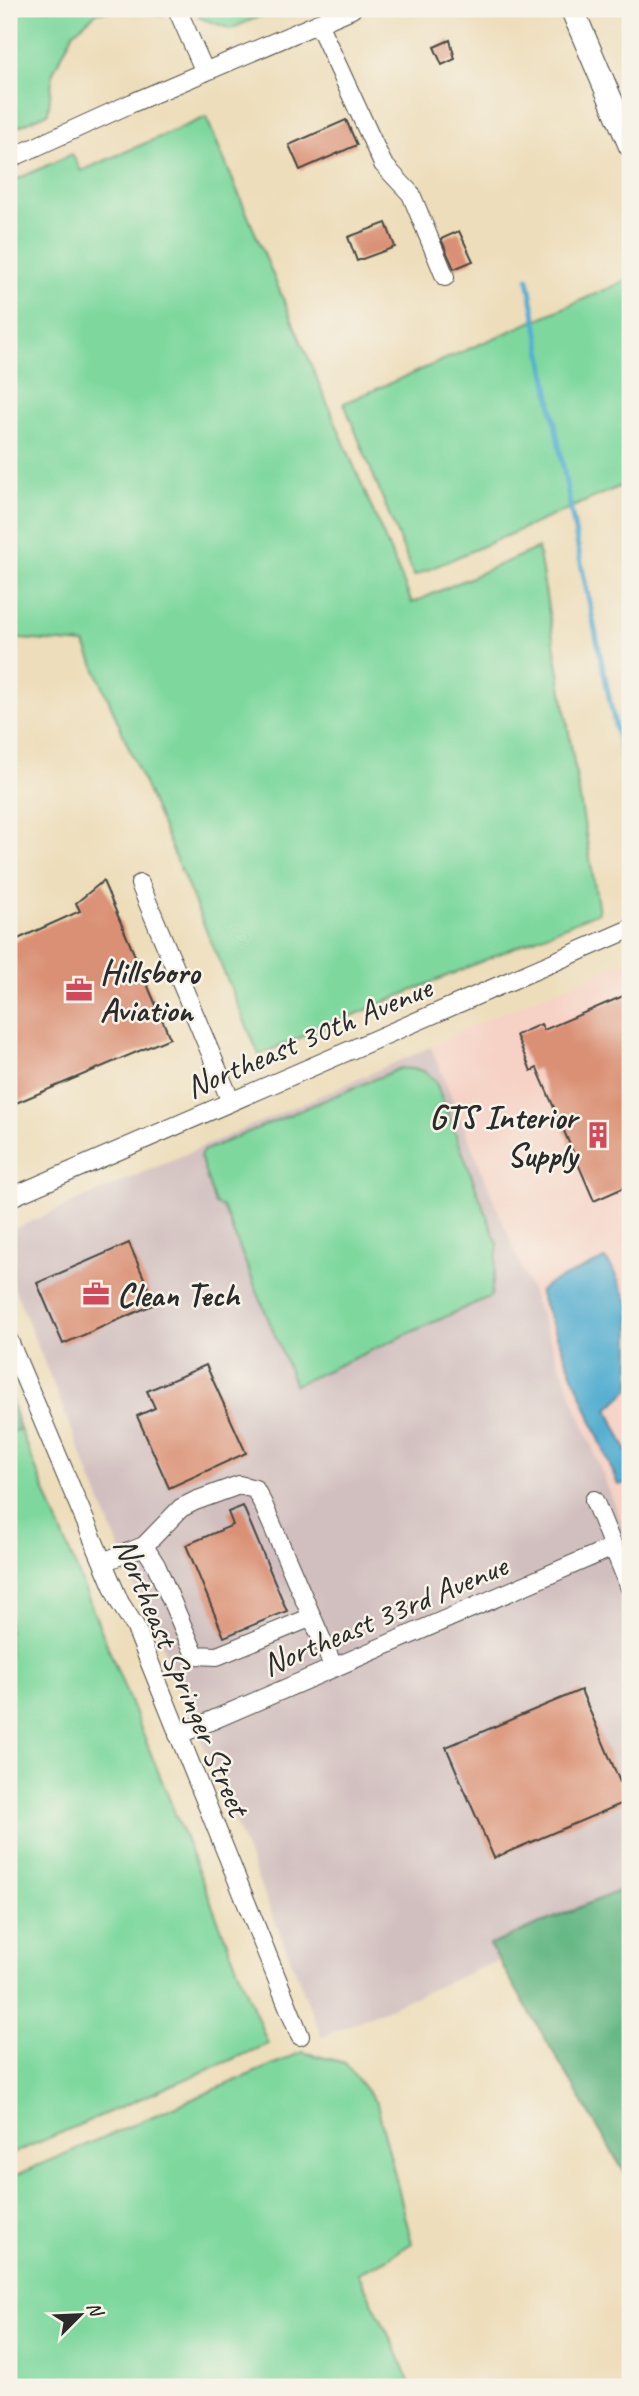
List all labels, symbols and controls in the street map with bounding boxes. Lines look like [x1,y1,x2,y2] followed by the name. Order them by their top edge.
[100,951,202,1031] place label: Hillsboro Aviation
[179,965,440,1108] street label: Northeast 30th Avenue
[64,975,94,1005] office icon: Hillsboro Aviation
[429,1096,581,1176] place label: GTS Interior Supply
[583,1120,613,1150] building icon: GTS Interior Supply
[117,1274,241,1316] place label: Clean Tech
[81,1279,111,1309] office icon: Clean Tech
[104,1531,261,1825] street label: Northeast Springer Street
[256,1543,515,1685] street label: Northeast 33rd Avenue
[46,2280,116,2350] north arrow
[81,2298,109,2322] text: N

